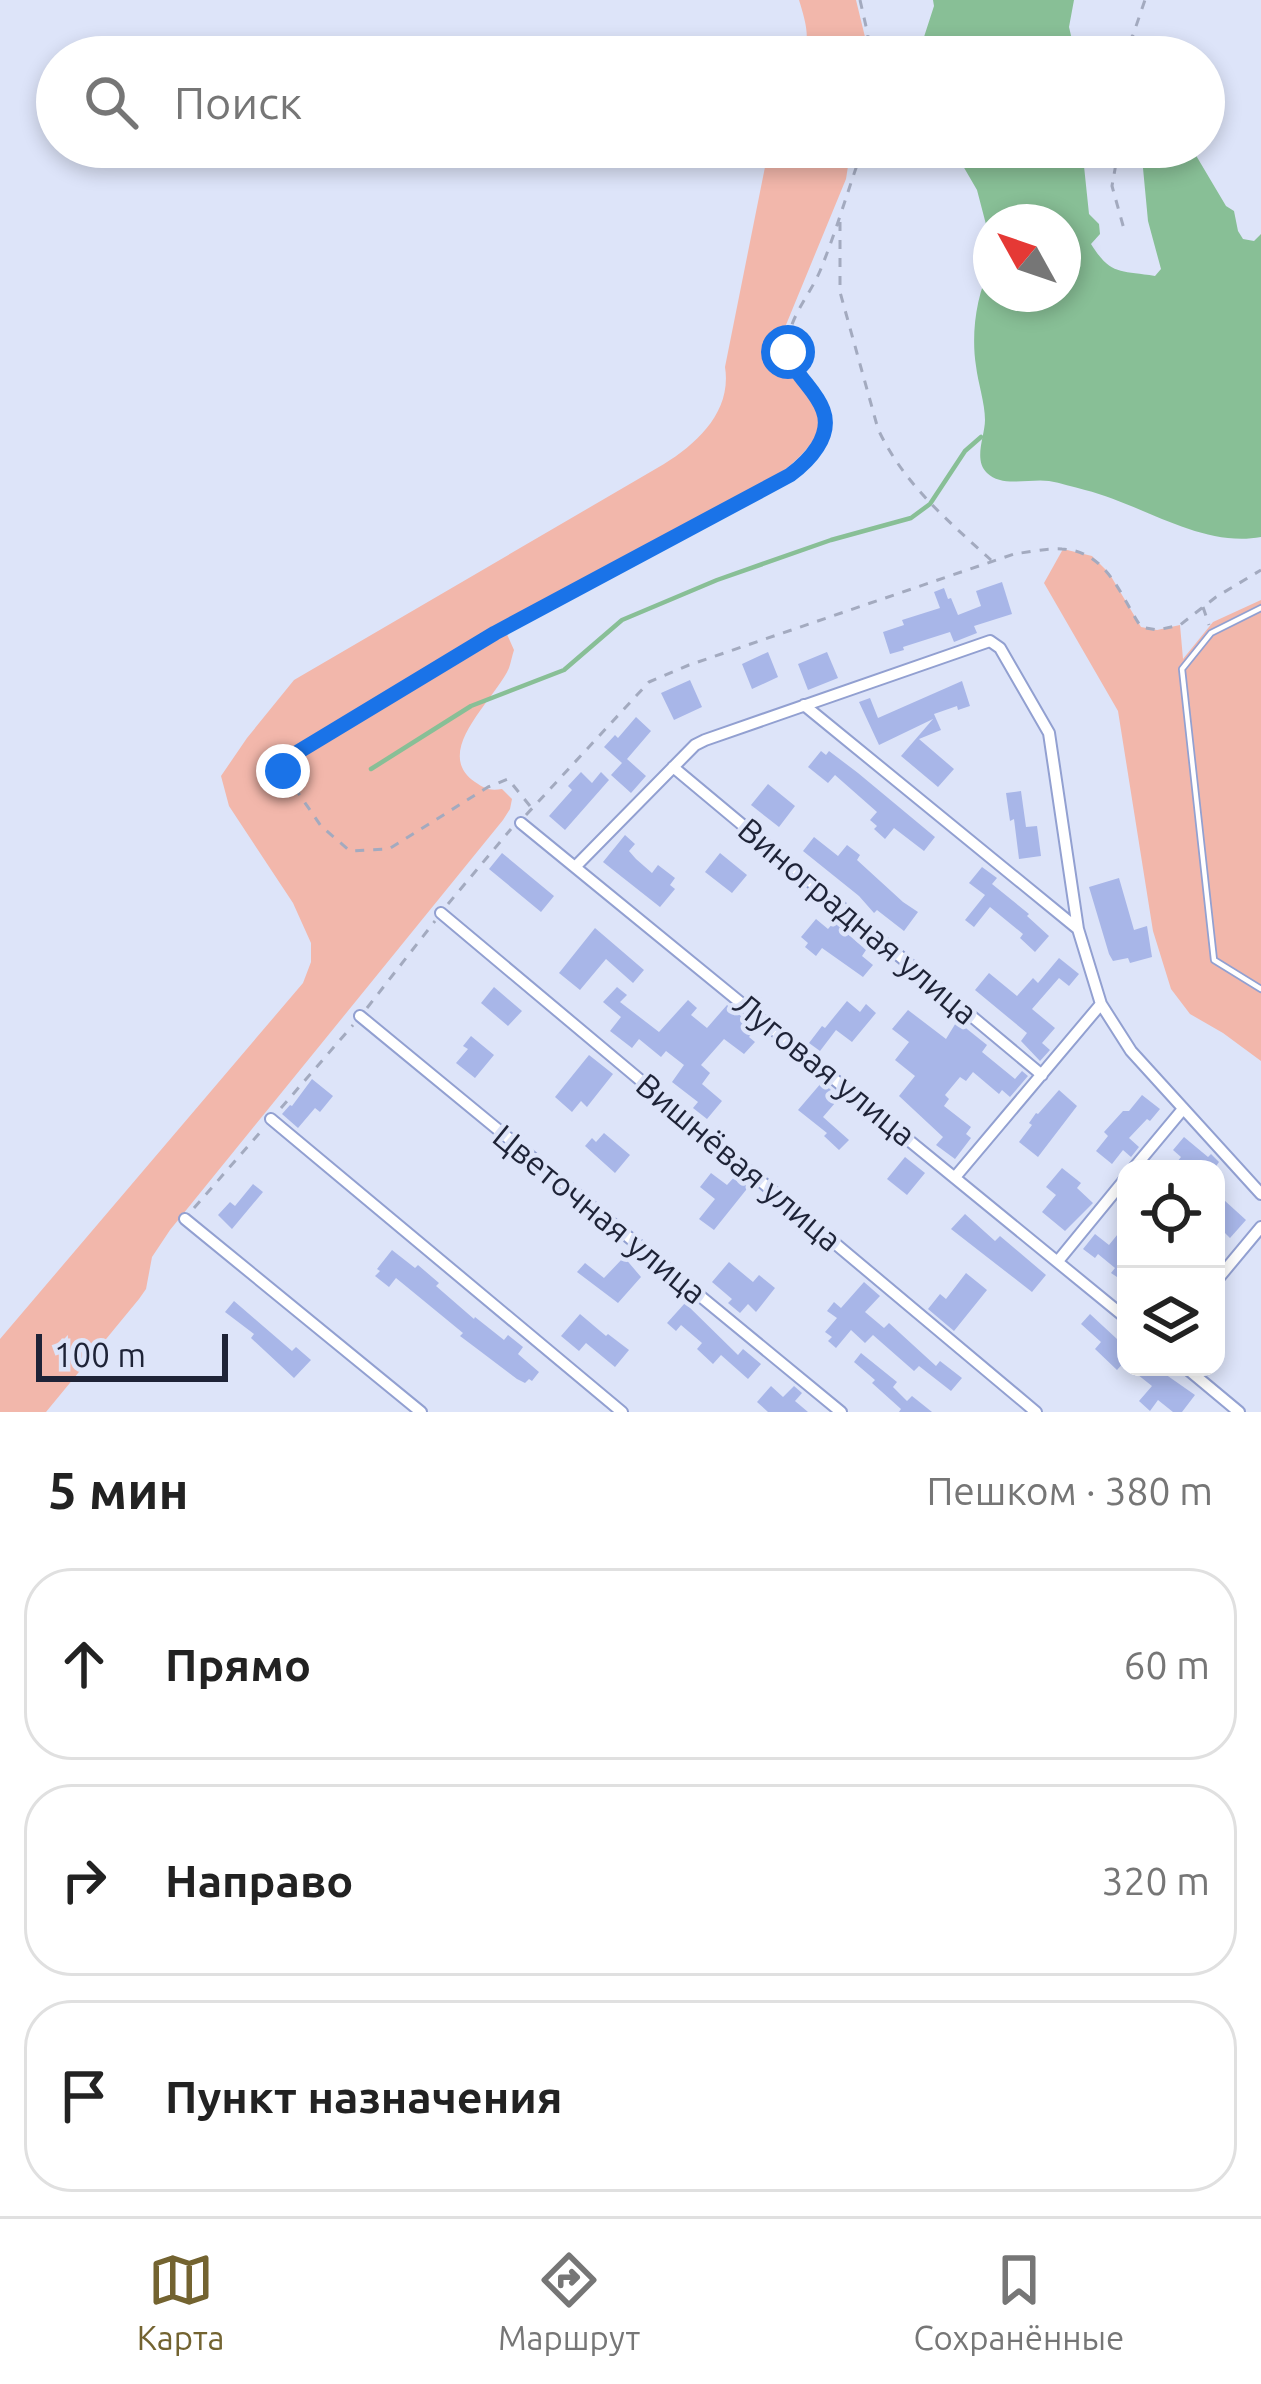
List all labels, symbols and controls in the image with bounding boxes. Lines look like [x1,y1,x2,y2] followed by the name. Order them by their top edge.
[36,36,1225,168] search box
[78,69,144,135] icon: search
[174,77,302,128] text: Поиск
[973,204,1081,312] north arrow
[761,325,815,379] route start
[256,744,310,798] route end
[732,810,985,1031] street label: Виноградная улица
[727,984,923,1153] street label: Луговая улица
[630,1065,849,1258] street label: Вишнёвая улица
[487,1117,714,1311] street label: Цветочная улица
[1117,1160,1225,1376] map controls
[1117,1160,1225,1268] button: locate
[1117,1268,1225,1376] button: layers
[36,1328,228,1381] scale bar
[54,1336,146,1373] text: 100 m
[48,1461,189,1519] text: 5 мин
[926,1469,1213,1512] text: Пешком · 380 m
[51,1631,117,1697] icon: ahead
[165,1639,311,1690] text: Прямо
[1123,1643,1210,1686] text: 60 m
[51,1847,117,1913] icon: right
[165,1855,353,1906] text: Направо
[1101,1859,1210,1902] text: 320 m
[51,2063,117,2129] icon: arrive
[165,2071,563,2122] text: Пункт назначения
[137,2247,225,2356] tab: Карта
[498,2247,640,2356] tab: Маршрут
[913,2247,1124,2356] tab: Сохранённые

